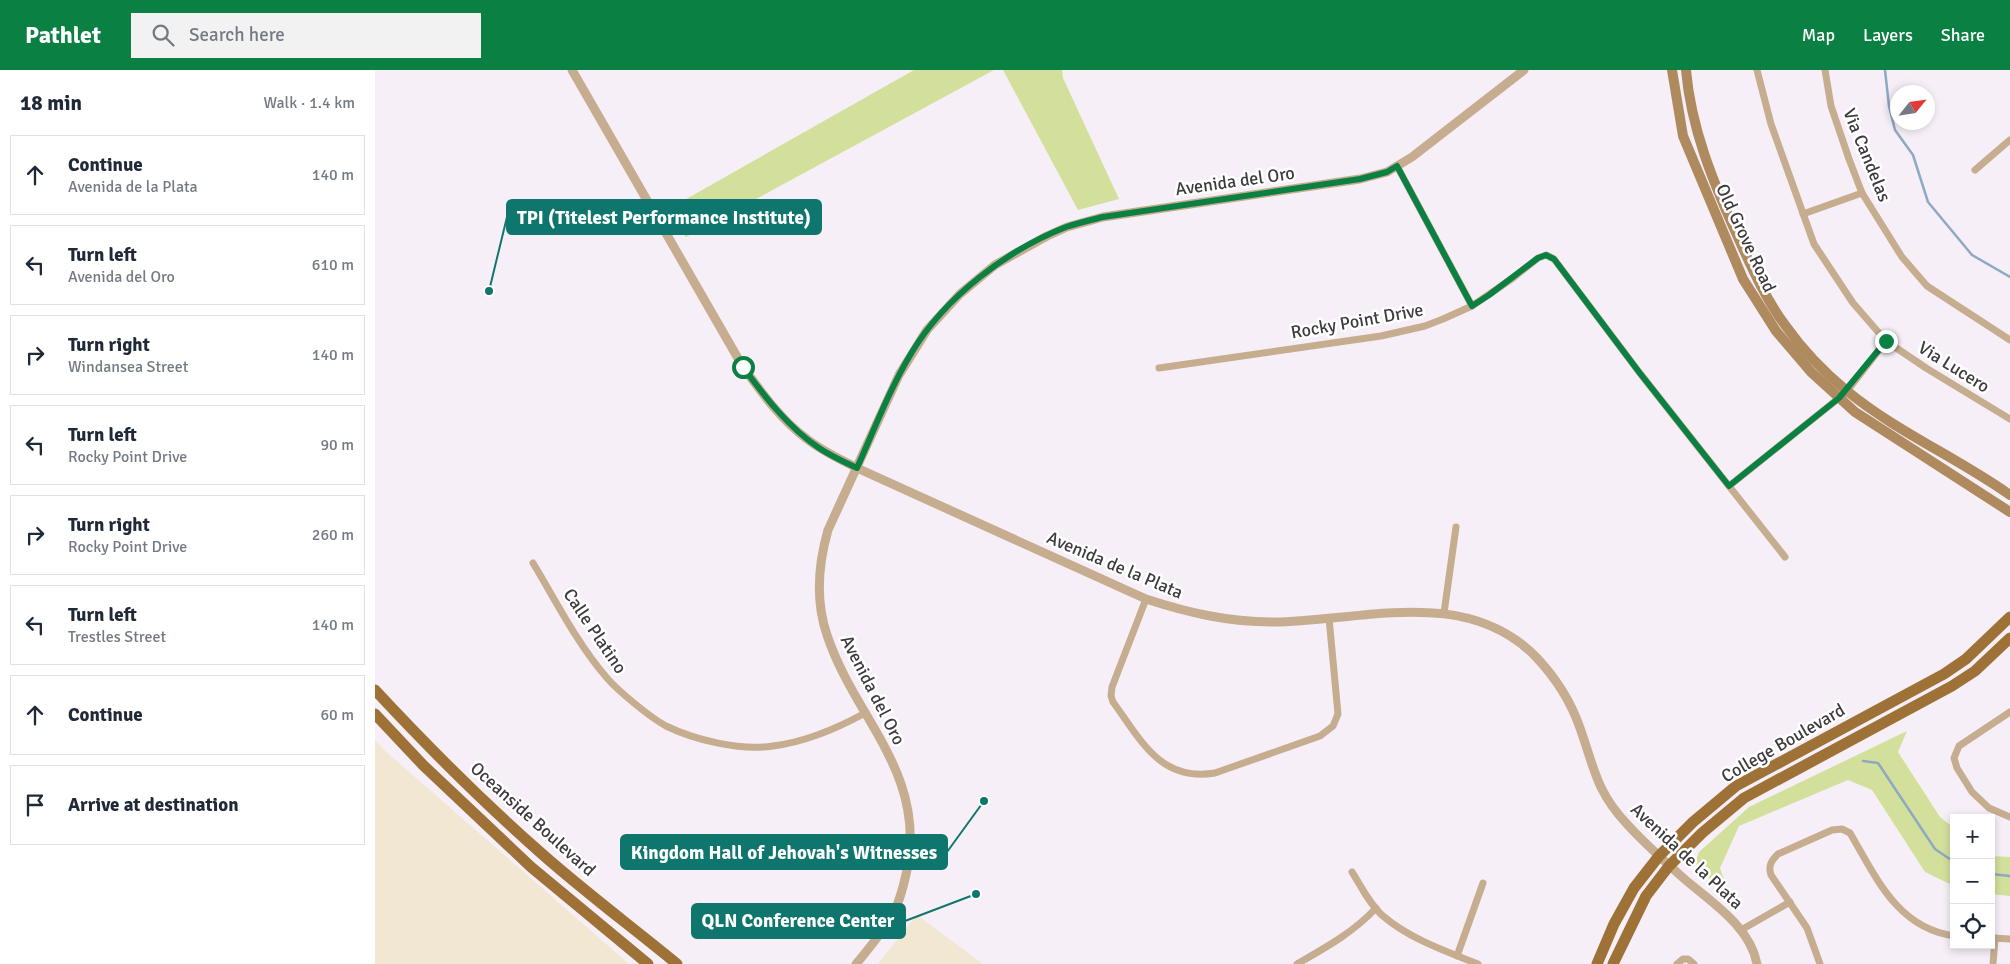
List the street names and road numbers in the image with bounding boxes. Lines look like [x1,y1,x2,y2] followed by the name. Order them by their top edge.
[1838,105,1896,205] street label: Via Candelas
[1174,162,1296,200] street label: Avenida del Oro
[1711,180,1781,296] street label: Old Grove Road
[1289,299,1425,343] street label: Rocky Point Drive
[1914,336,1994,398] street label: Via Lucero
[1044,526,1186,604] street label: Avenida de la Plata
[558,584,632,678] street label: Calle Platino
[836,631,910,749] street label: Avenida del Oro
[1717,699,1849,787] street label: College Boulevard
[466,757,600,881] street label: Oceanside Boulevard
[1626,798,1748,914] street label: Avenida de la Plata

